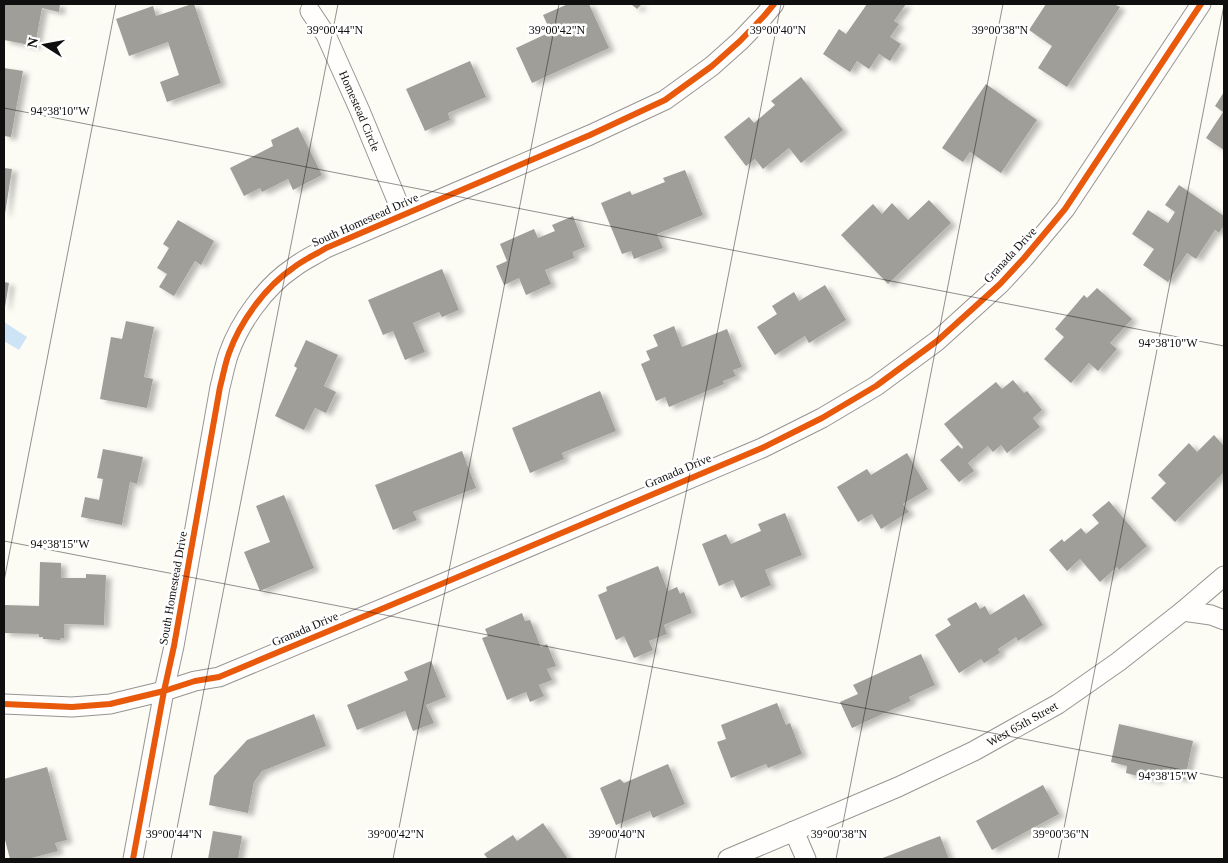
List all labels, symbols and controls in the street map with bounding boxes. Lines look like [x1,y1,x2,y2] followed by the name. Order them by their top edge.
[20,20,70,70] north arrow
[307,23,364,37] text: 39°00'44"N
[529,23,586,37] text: 39°00'42"N
[750,23,807,37] text: 39°00'40"N
[972,23,1029,37] text: 39°00'38"N
[24,36,41,49] text: N
[336,69,383,153] street label: Homestead Circle
[30,104,90,118] text: 94°38'10"W
[309,190,421,250] street label: South Homestead Drive
[981,224,1039,286] street label: Granada Drive
[1138,336,1198,350] text: 94°38'10"W
[643,451,713,491] street label: Granada Drive
[156,530,190,646] street label: South Homestead Drive
[30,537,90,551] text: 94°38'15"W
[270,609,340,649] street label: Granada Drive
[984,698,1061,749] street label: West 65th Street
[1138,769,1198,783] text: 94°38'15"W
[146,827,203,841] text: 39°00'44"N
[368,827,425,841] text: 39°00'42"N
[589,827,646,841] text: 39°00'40"N
[811,827,868,841] text: 39°00'38"N
[1033,827,1090,841] text: 39°00'36"N

